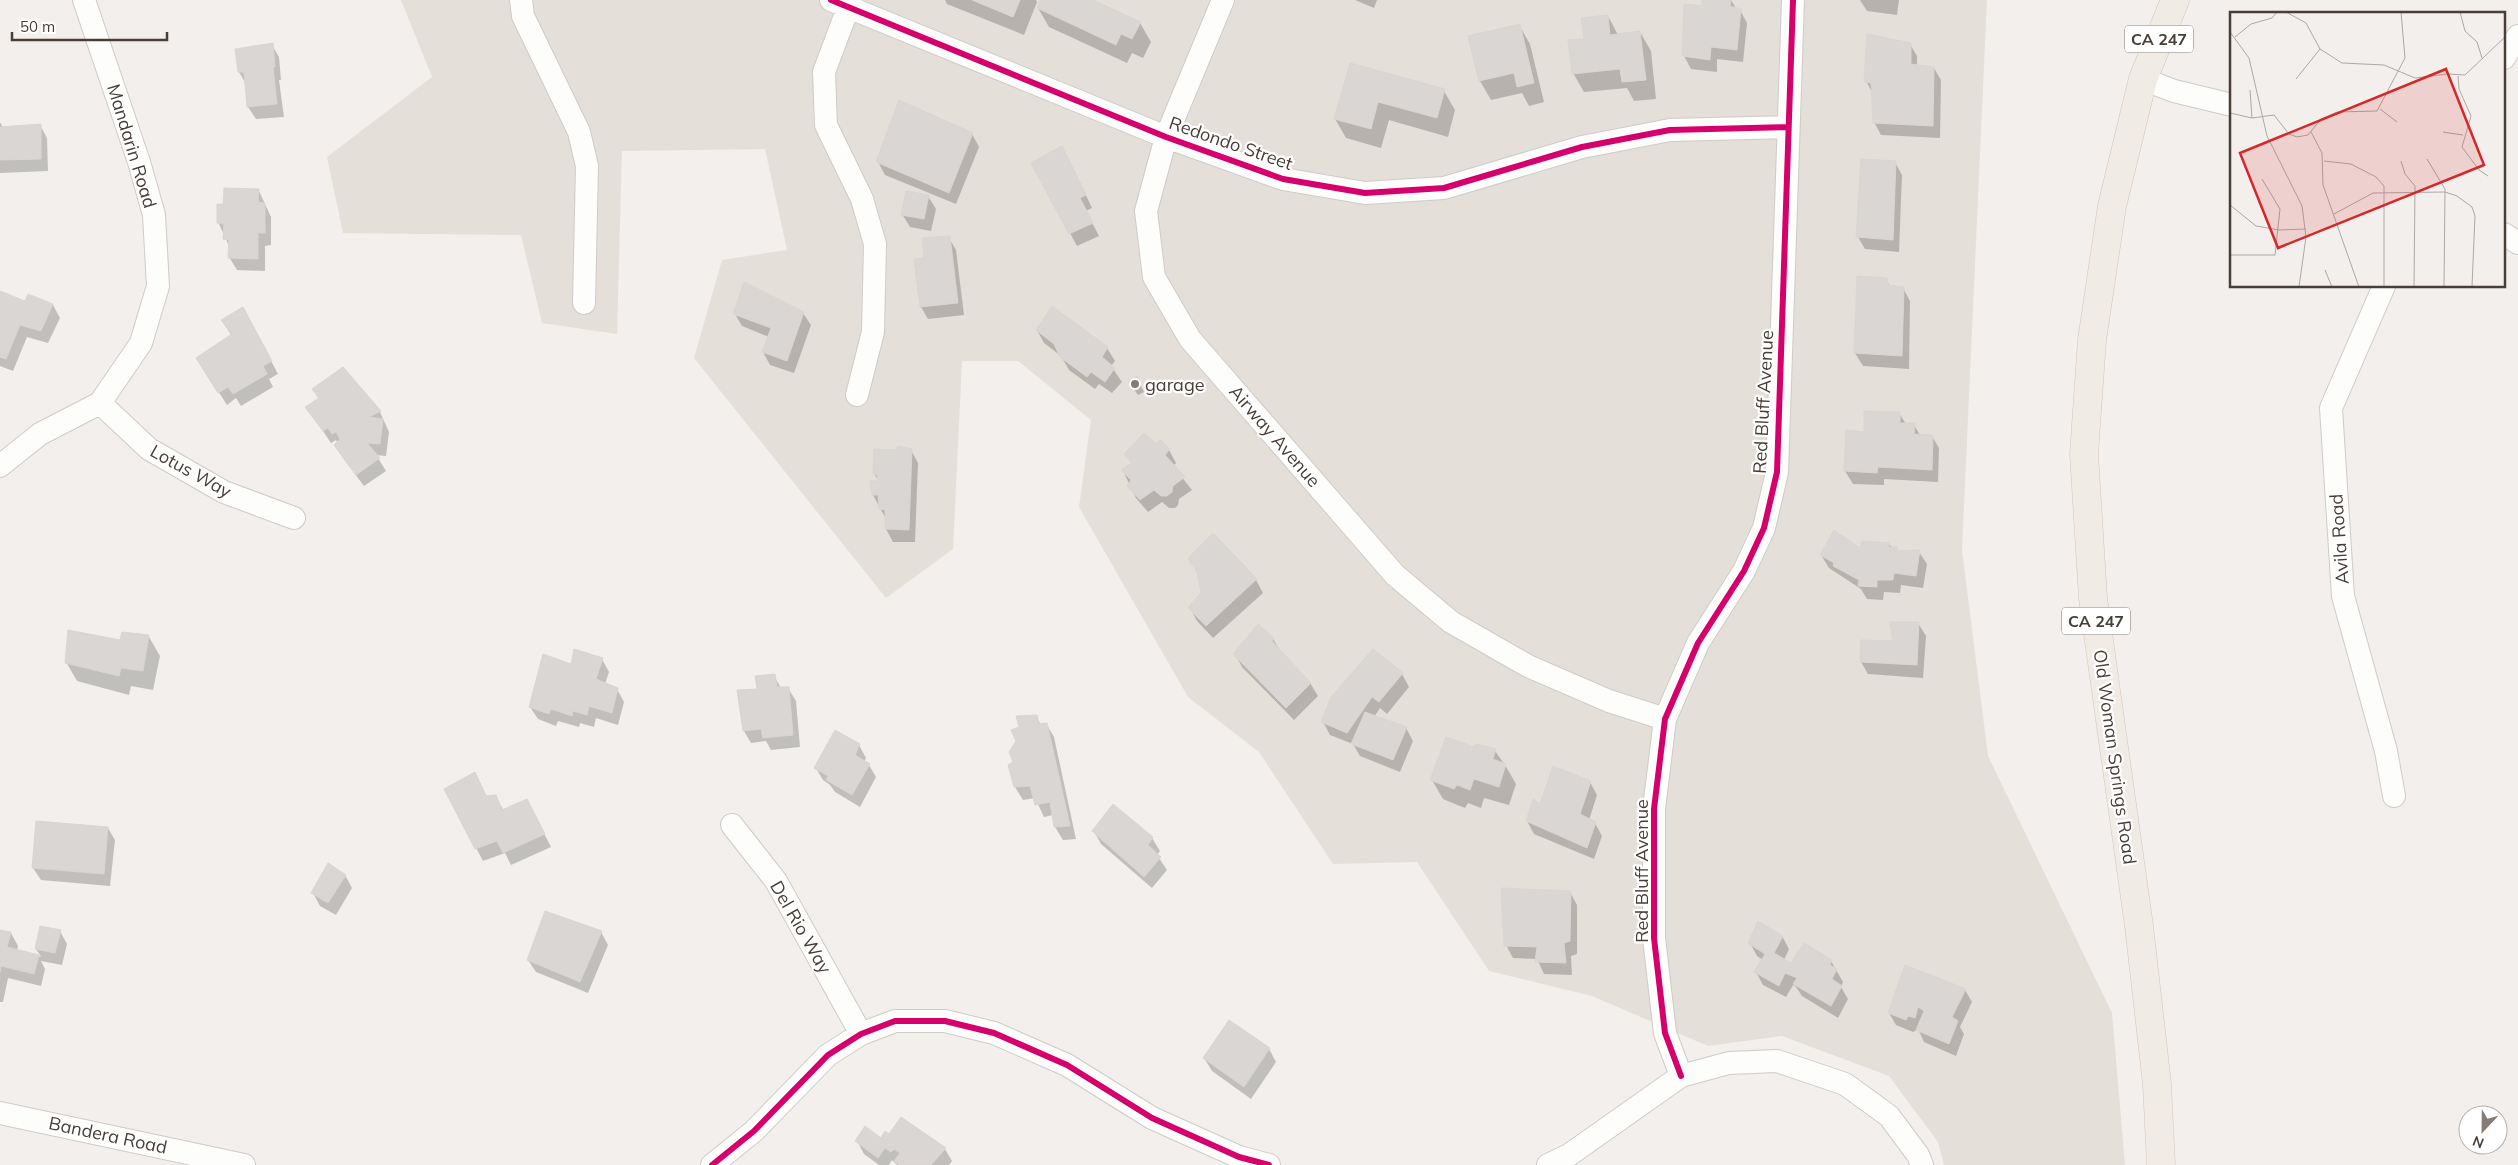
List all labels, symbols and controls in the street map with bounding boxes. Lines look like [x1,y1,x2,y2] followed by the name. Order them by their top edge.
[12,10,168,42] scale bar
[2230,12,2506,288] inset map
[20,17,55,36] text: 50 m
[2125,26,2193,52] road number: CA 247
[102,81,162,211] street label: Mandarin Road
[1166,111,1296,175] street label: Redondo Street
[1748,330,1778,474] street label: Red Bluff Avenue
[1145,373,1205,396] place label: garage
[1129,378,1141,390] marker: garage
[1224,380,1326,492] street label: Airway Avenue
[146,439,236,503] street label: Lotus Way
[2324,493,2354,585] street label: Avila Road
[2062,608,2130,634] road number: CA 247
[2089,648,2141,866] street label: Old Woman Springs Road
[1630,799,1653,943] street label: Red Bluff Avenue
[765,877,837,978] street label: Del Rio Way
[2458,1105,2508,1155] north arrow
[47,1111,169,1159] street label: Bandera Road
[2470,1132,2486,1152] text: N

